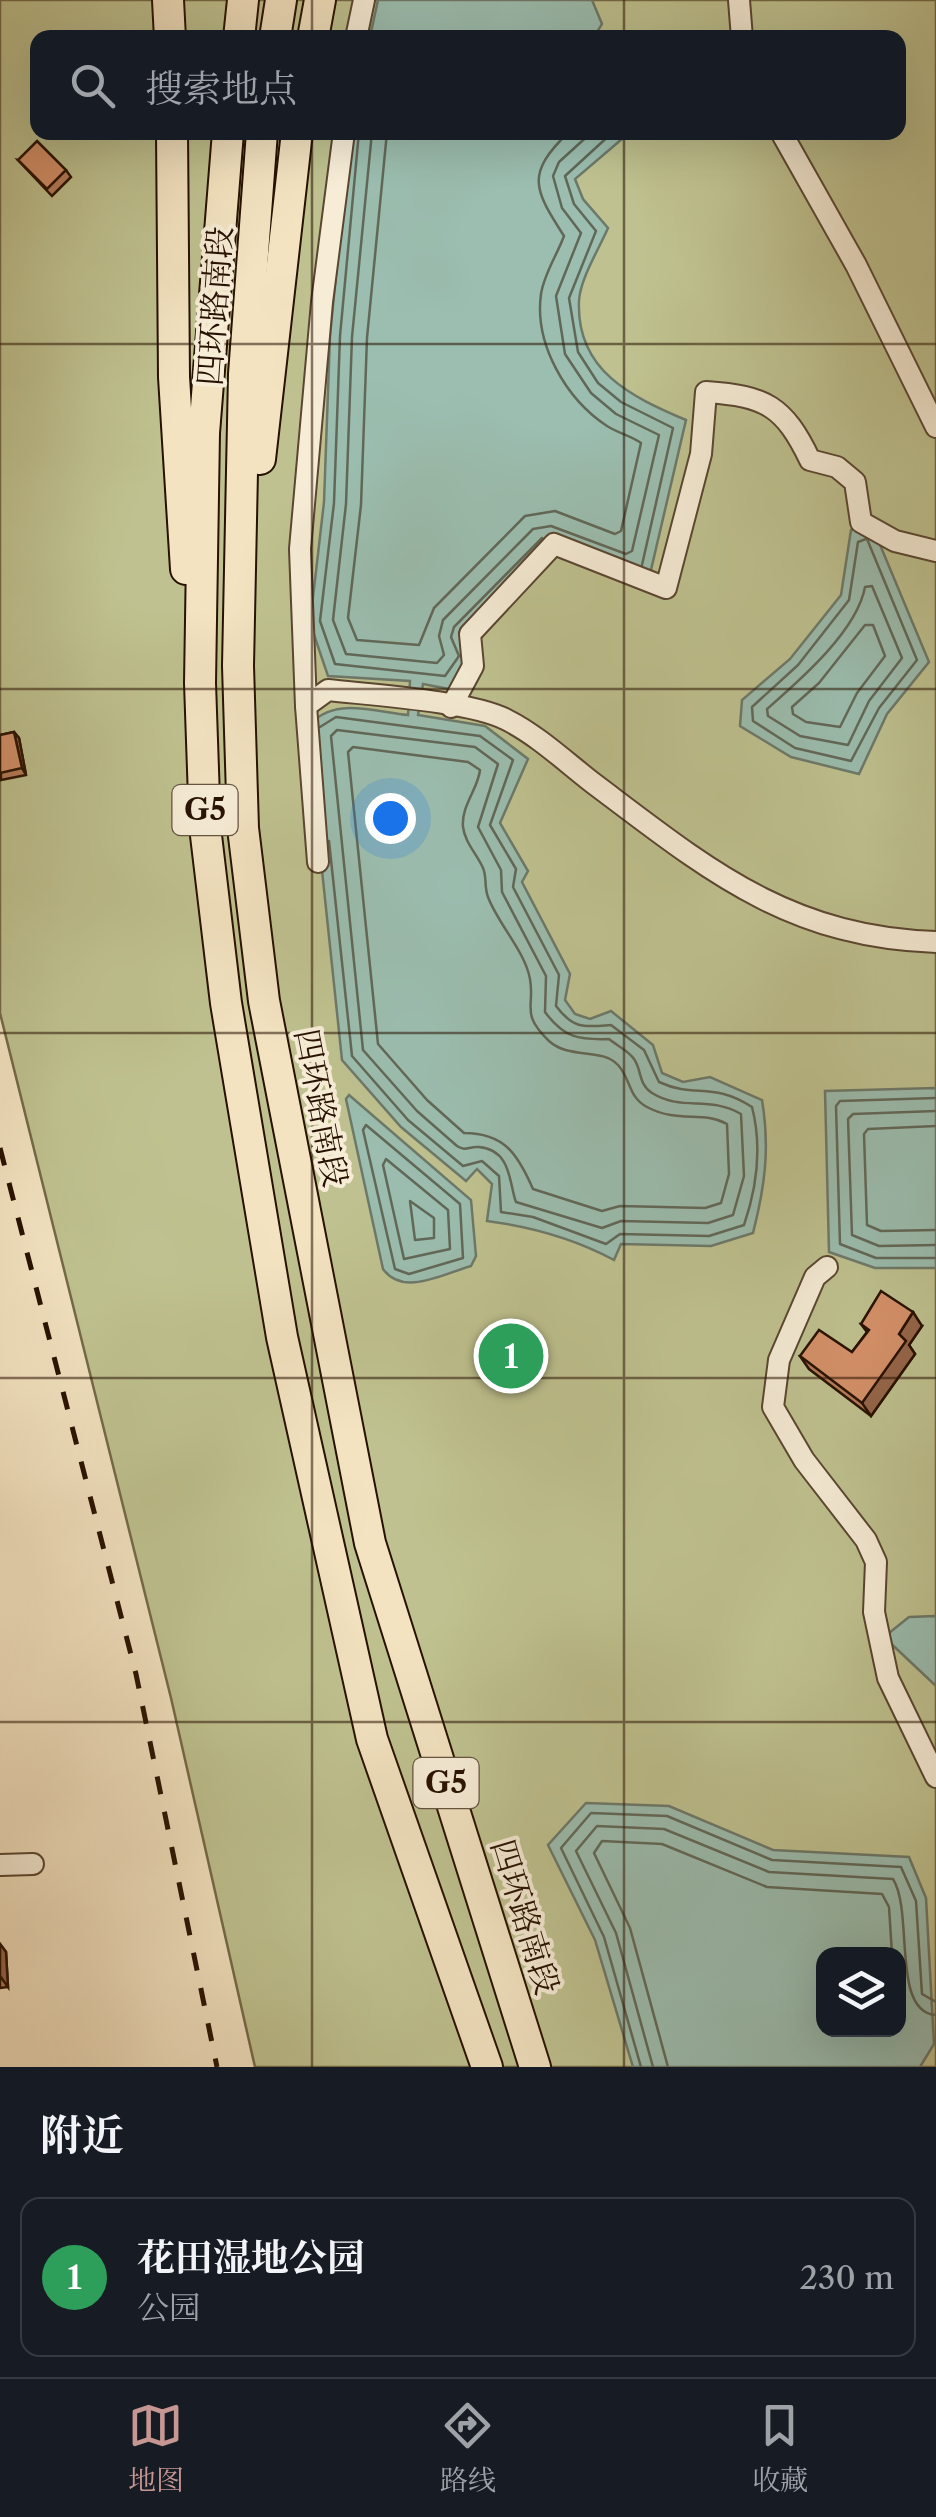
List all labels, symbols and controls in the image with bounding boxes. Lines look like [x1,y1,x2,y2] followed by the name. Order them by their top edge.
[30,30,906,140] search box
[65,58,120,113] icon: search
[145,65,297,112] text: 搜索地点
[189,225,240,387] street label: 四环路南段
[172,785,238,835] road number: G5
[365,793,416,844] your location
[287,1026,356,1190] street label: 四环路南段
[478,1318,544,1394] pin: 1
[414,1758,478,1808] road number: G5
[483,1835,568,1999] street label: 四环路南段
[816,1947,906,2037] map controls
[816,1947,906,2037] button: layers
[40,2109,124,2161] text: 附近
[137,2234,365,2281] text: 花田湿地公园
[67,2258,82,2297] text: 1
[799,2258,894,2297] text: 230 m
[137,2288,201,2327] text: 公园
[128,2398,184,2498] tab: 地图
[440,2398,496,2498] tab: 路线
[752,2398,808,2498] tab: 收藏

